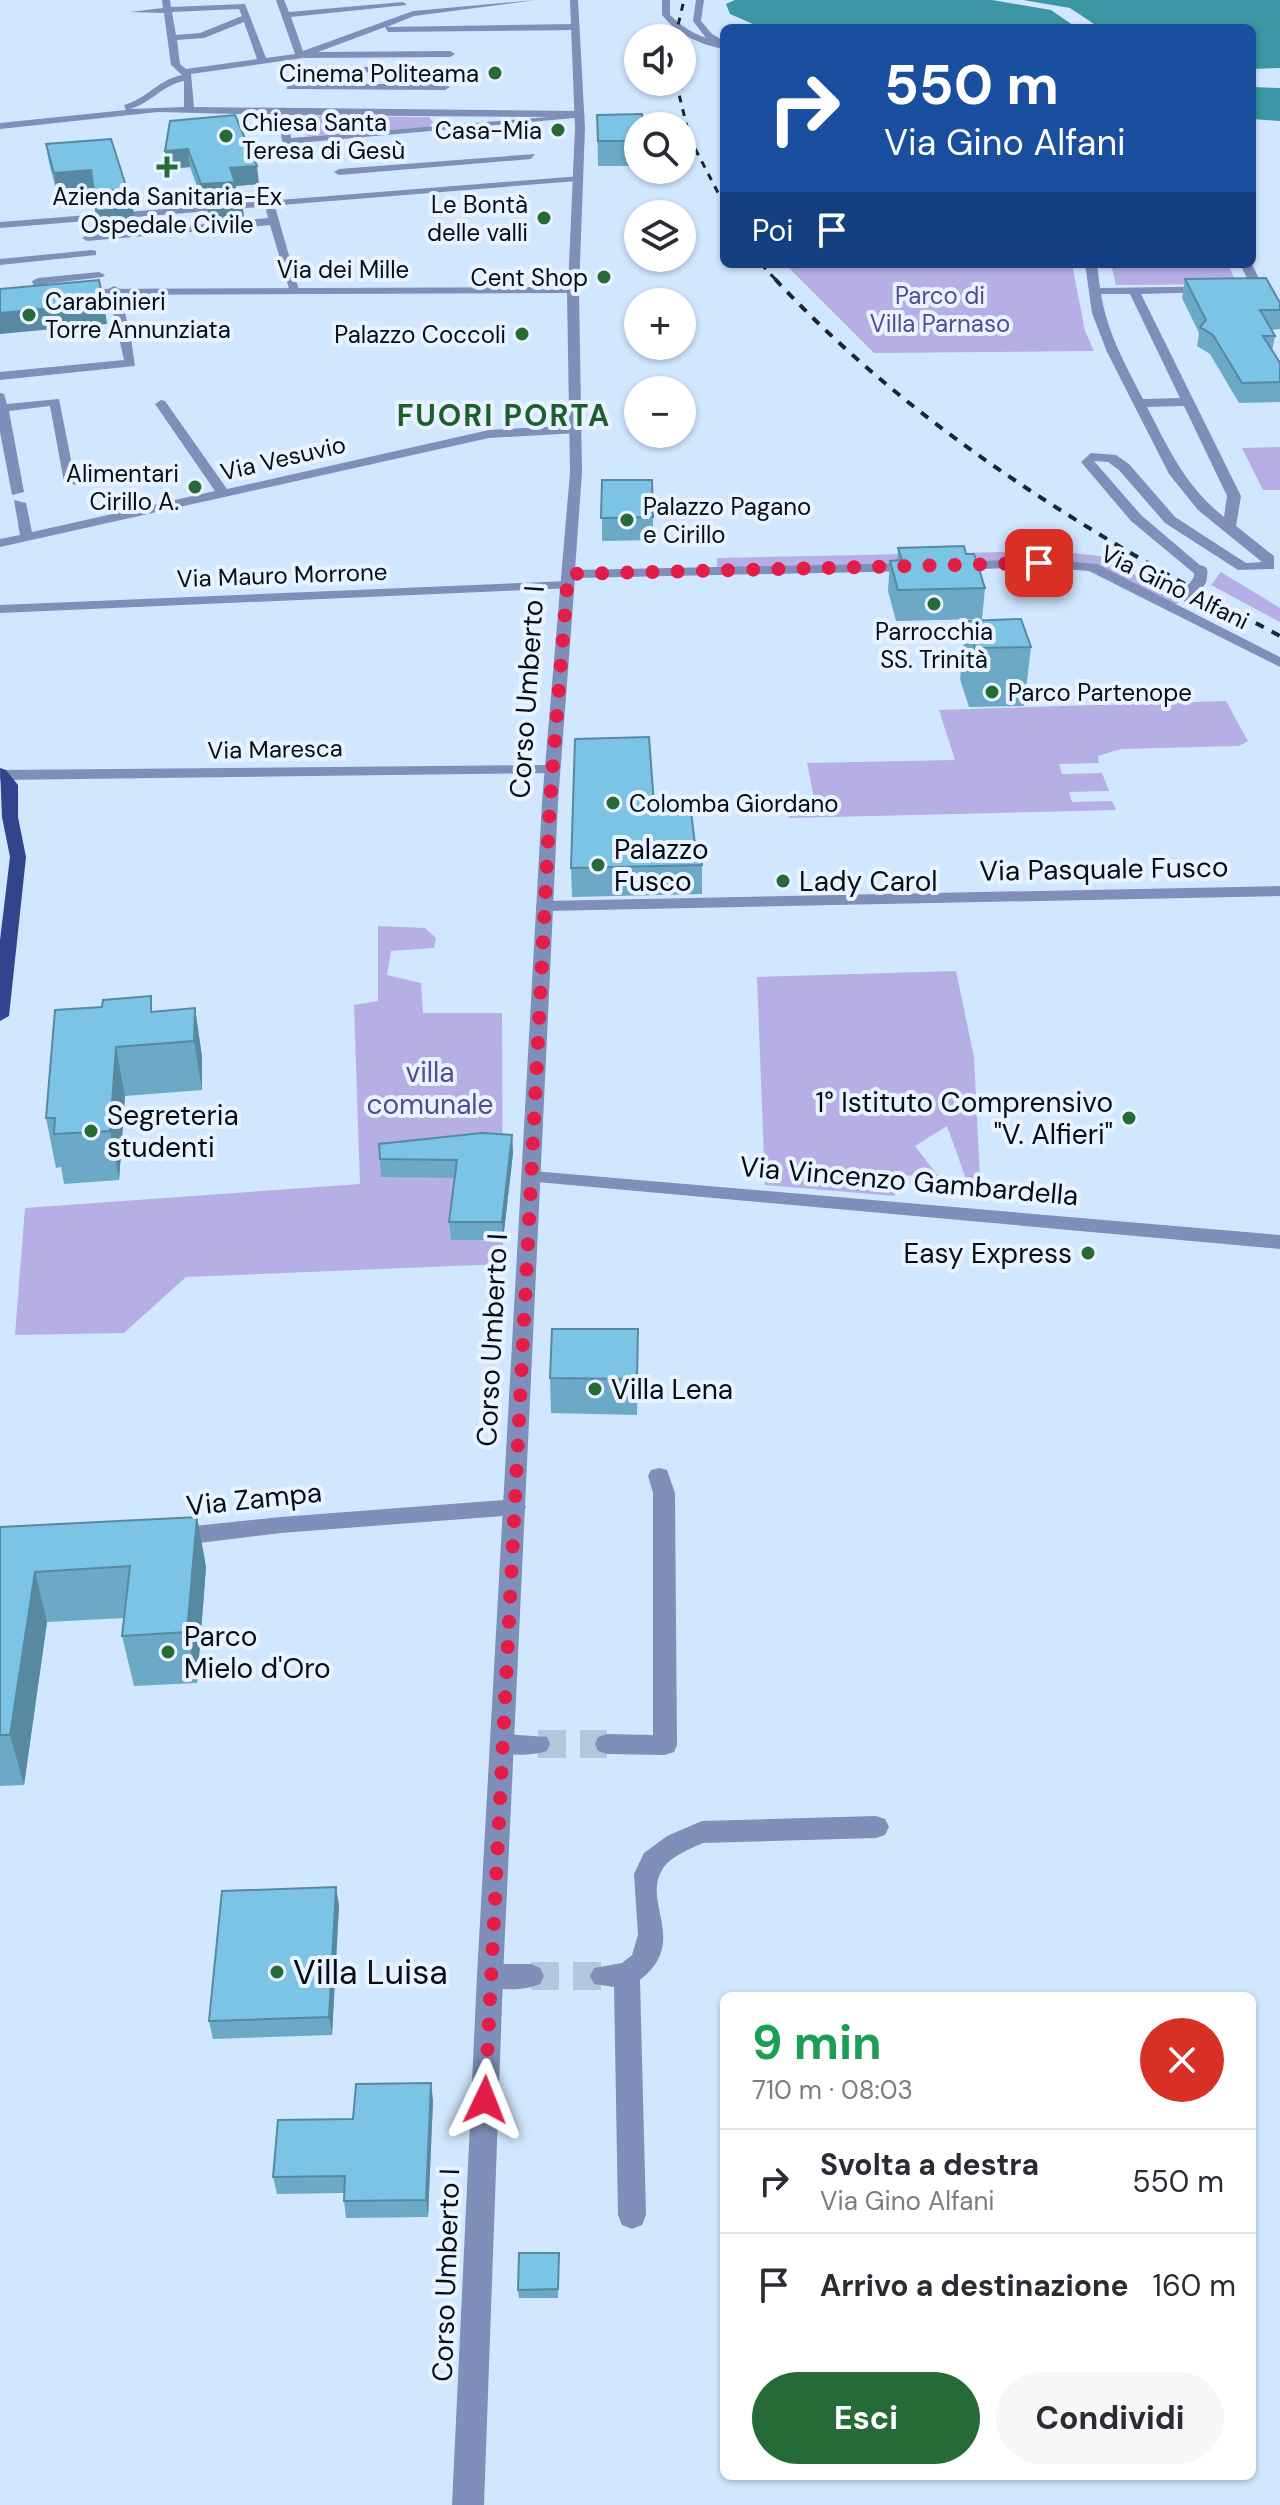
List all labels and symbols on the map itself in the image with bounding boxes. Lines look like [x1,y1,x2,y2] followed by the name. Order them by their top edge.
[279,58,479,89] place label: Cinema Politeama
[486,64,504,82] marker: Cinema Politeama
[242,107,405,166] place label: Chiesa Santa Teresa di Gesù
[435,115,542,146] place label: Casa-Mia
[549,121,567,139] marker: Casa-Mia
[217,127,235,145] marker: Chiesa Santa Teresa di Gesù
[156,156,178,178] marker: Azienda Sanitaria-Ex Ospedale Civile
[52,181,282,240] place label: Azienda Sanitaria-Ex Ospedale Civile
[427,189,528,248] place label: Le Bontà delle valli
[535,209,553,227] marker: Le Bontà delle valli
[277,254,409,285] street label: Via dei Mille
[471,262,588,293] place label: Cent Shop
[595,268,613,286] marker: Cent Shop
[870,280,1010,339] park label: Parco di Villa Parnaso
[45,286,231,345] place label: Carabinieri Torre Annunziata
[20,306,38,324] marker: Carabinieri Torre Annunziata
[334,319,506,350] place label: Palazzo Coccoli
[513,325,531,343] marker: Palazzo Coccoli
[397,396,611,435] district label: FUORI PORTA
[217,429,349,487] street label: Via Vesuvio
[66,458,179,517] place label: Alimentari Cirillo A.
[186,478,204,496] marker: Alimentari Cirillo A.
[643,491,811,550] place label: Palazzo Pagano e Cirillo
[618,511,636,529] marker: Palazzo Pagano e Cirillo
[1005,529,1073,597] pin
[1096,538,1254,636] street label: Via Gino Alfani
[176,556,388,594] street label: Via Mauro Morrone
[501,584,553,800] street label: Corso Umberto I
[925,595,943,613] marker: Parrocchia SS. Trinità
[875,616,993,675] place label: Parrocchia SS. Trinità
[1008,677,1192,708] place label: Parco Partenope
[983,683,1001,701] marker: Parco Partenope
[207,732,343,766] street label: Via Maresca
[629,788,839,819] place label: Colomba Giordano
[604,794,622,812] marker: Colomba Giordano
[614,831,709,900] place label: Palazzo Fusco
[979,848,1229,890] street label: Via Pasquale Fusco
[589,856,607,874] marker: Palazzo Fusco
[799,863,938,900] place label: Lady Carol
[774,872,792,890] marker: Lady Carol
[366,1054,494,1123] park label: villa comunale
[815,1084,1113,1153] place label: 1° Istituto Comprensivo "V. Alfieri"
[107,1097,239,1166] place label: Segreteria studenti
[1120,1109,1138,1127] marker: 1° Istituto Comprensivo "V. Alfieri"
[82,1122,100,1140] marker: Segreteria studenti
[738,1148,1080,1214] street label: Via Vincenzo Gambardella
[468,1232,516,1448] street label: Corso Umberto I
[903,1235,1072,1272] place label: Easy Express
[1079,1244,1097,1262] marker: Easy Express
[611,1371,733,1408] place label: Villa Lena
[586,1380,604,1398] marker: Villa Lena
[184,1473,324,1525] street label: Via Zampa
[184,1618,331,1687] place label: Parco Mielo d'Oro
[159,1643,177,1661] marker: Parco Mielo d'Oro
[293,1950,448,1995] place label: Villa Luisa
[268,1963,286,1981] marker: Villa Luisa
[443,2058,527,2142] position arrow
[424,2168,468,2382] street label: Corso Umberto I

